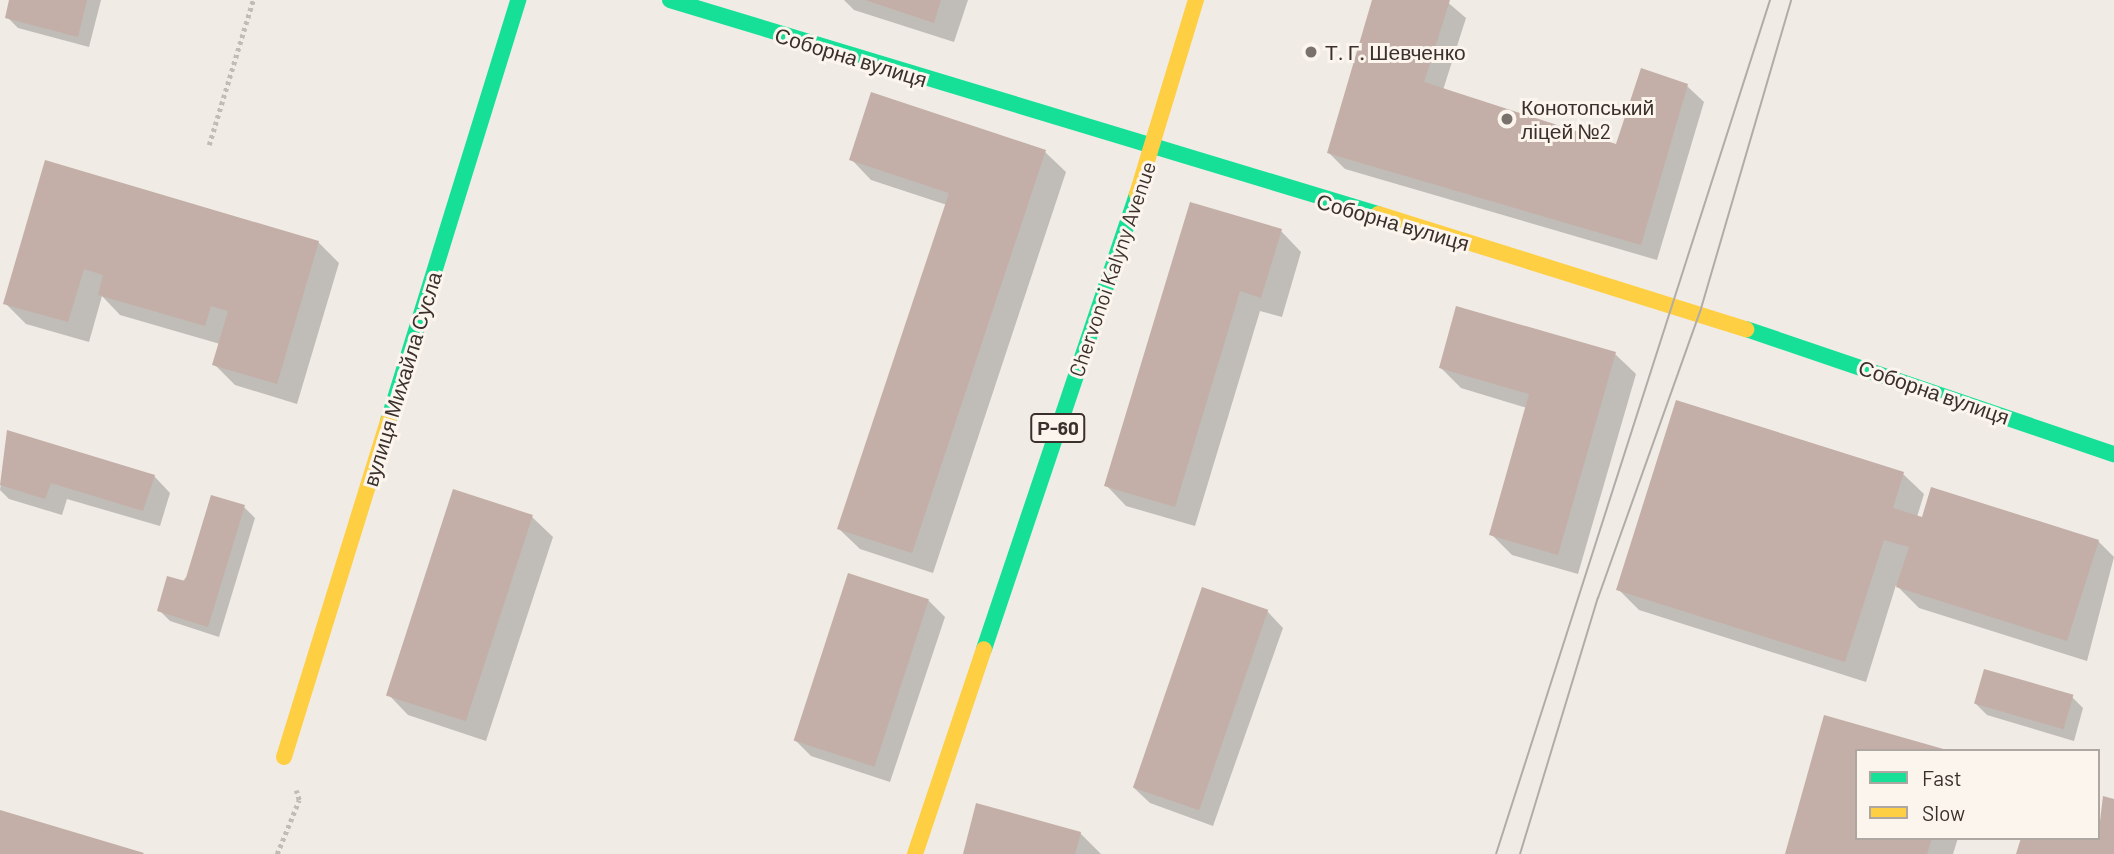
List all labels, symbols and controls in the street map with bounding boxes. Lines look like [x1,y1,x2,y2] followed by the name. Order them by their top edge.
[772,22,930,92] street label: Соборна вулиця
[1325,39,1466,65] place label: Т. Г. Шевченко
[1303,44,1319,60] marker: Т. Г. Шевченко
[1521,94,1654,144] place label: Конотопський ліцей №2
[1499,111,1515,127] marker: Конотопський ліцей №2
[1063,158,1161,380] street label: Chervonoi Kalyny Avenue
[1314,188,1472,256] street label: Соборна вулиця
[357,269,447,489] street label: вулиця Михайла Сусла
[1855,354,2013,430] street label: Соборна вулиця
[1030,412,1086,444] road number: Р-60
[1855,749,2100,840] legend
[1922,765,1962,790] text: Fast
[1922,800,1965,825] text: Slow

